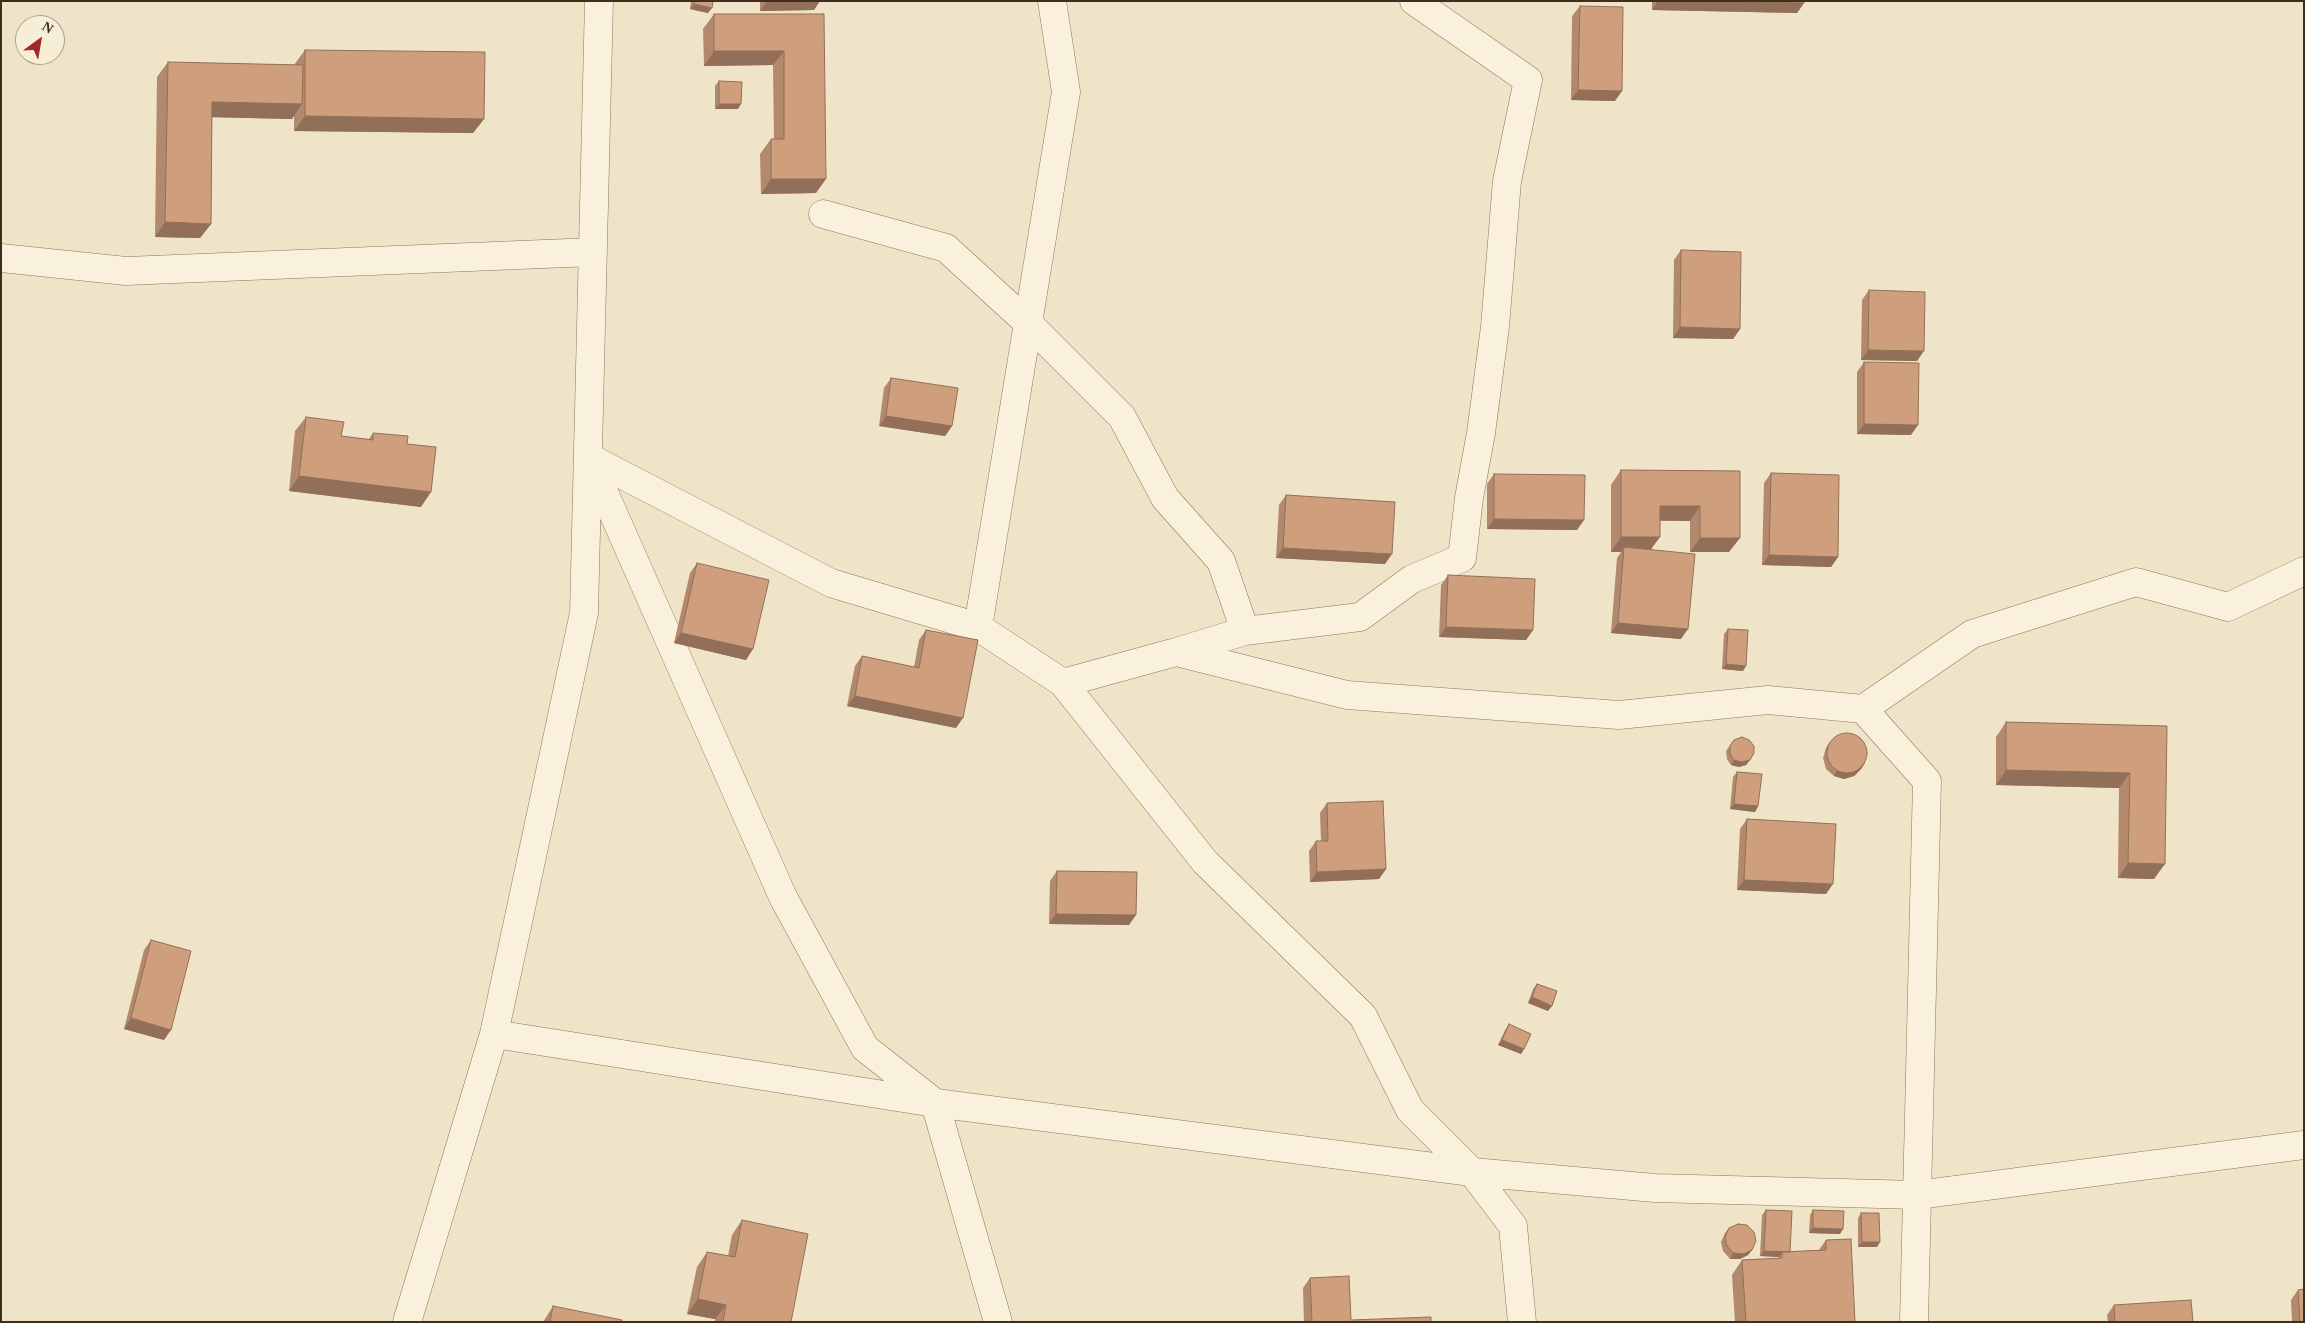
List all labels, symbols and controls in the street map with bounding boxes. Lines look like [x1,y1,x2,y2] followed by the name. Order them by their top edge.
[15,15,65,65] north arrow
[39,19,56,37] text: N

